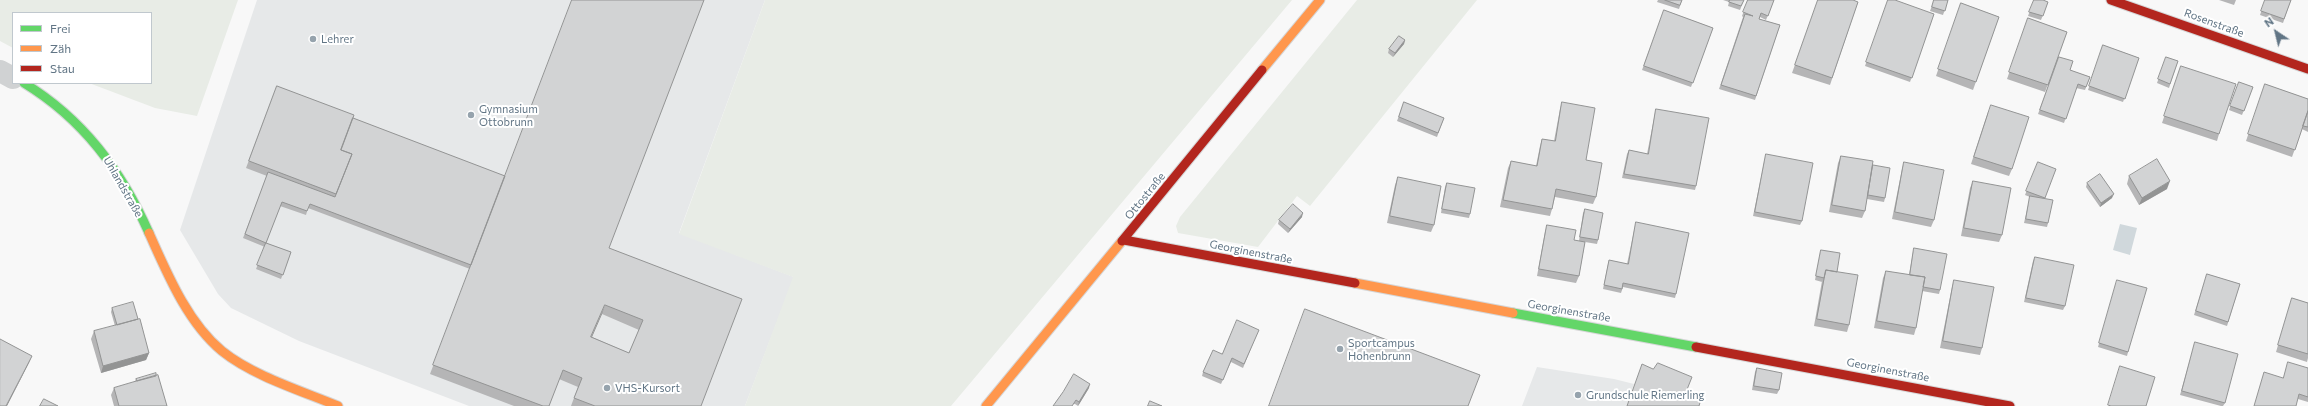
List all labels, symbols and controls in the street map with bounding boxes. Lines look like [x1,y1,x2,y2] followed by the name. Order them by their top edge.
[2182,6,2246,40] street label: Rosenstraße
[12,12,152,84] legend
[2256,12,2296,52] north arrow
[2262,14,2276,29] text: N
[50,21,71,35] text: Frei
[321,32,354,46] place label: Lehrer
[308,34,318,44] marker: Lehrer
[50,41,71,55] text: Zäh
[50,61,75,75] text: Stau
[479,102,538,128] place label: Gymnasium Ottobrunn
[466,110,476,120] marker: Gymnasium Ottobrunn
[100,154,146,220] street label: Uhlandstraße
[1122,170,1168,222] street label: Ottostraße
[1209,238,1293,266] street label: Georginenstraße
[1526,297,1612,325] street label: Georginenstraße
[1348,336,1415,362] place label: Sportcampus Hohenbrunn
[1335,344,1345,354] marker: Sportcampus Hohenbrunn
[1846,356,1930,384] street label: Georginenstraße
[615,381,680,395] place label: VHS-Kursort
[602,383,612,393] marker: VHS-Kursort
[1586,388,1705,402] place label: Grundschule Riemerling
[1573,390,1583,400] marker: Grundschule Riemerling

